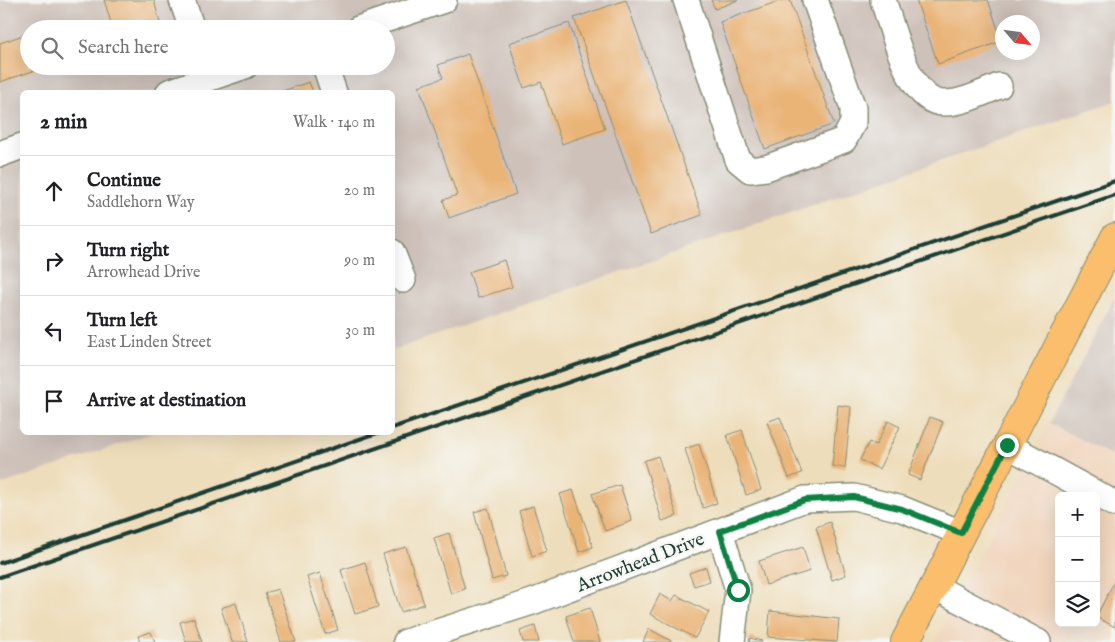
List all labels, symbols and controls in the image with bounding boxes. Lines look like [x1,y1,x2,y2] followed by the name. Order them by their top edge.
[995,15,1040,60] north arrow
[20,20,395,75] search box
[38,34,66,62] icon: search
[78,36,169,60] text: Search here
[40,109,87,136] text: 2 min
[293,113,375,133] text: Walk · 140 m
[87,169,161,193] text: Continue
[40,177,68,205] icon: ahead
[344,181,375,201] text: 20 m
[87,193,195,213] text: Saddlehorn Way
[87,239,169,263] text: Turn right
[40,247,68,275] icon: right
[344,251,375,271] text: 90 m
[87,263,200,283] text: Arrowhead Drive
[87,309,158,333] text: Turn left
[40,317,68,345] icon: left
[345,321,375,341] text: 30 m
[87,333,211,353] text: East Linden Street
[40,387,68,415] icon: arrive
[87,389,246,413] text: Arrive at destination
[996,434,1019,457] route end
[1055,492,1100,627] map controls
[1055,492,1100,537] button: +
[573,527,708,599] street label: Arrowhead Drive
[1055,537,1100,582] button: −
[727,579,750,602] route start
[1055,582,1100,627] button: layers

